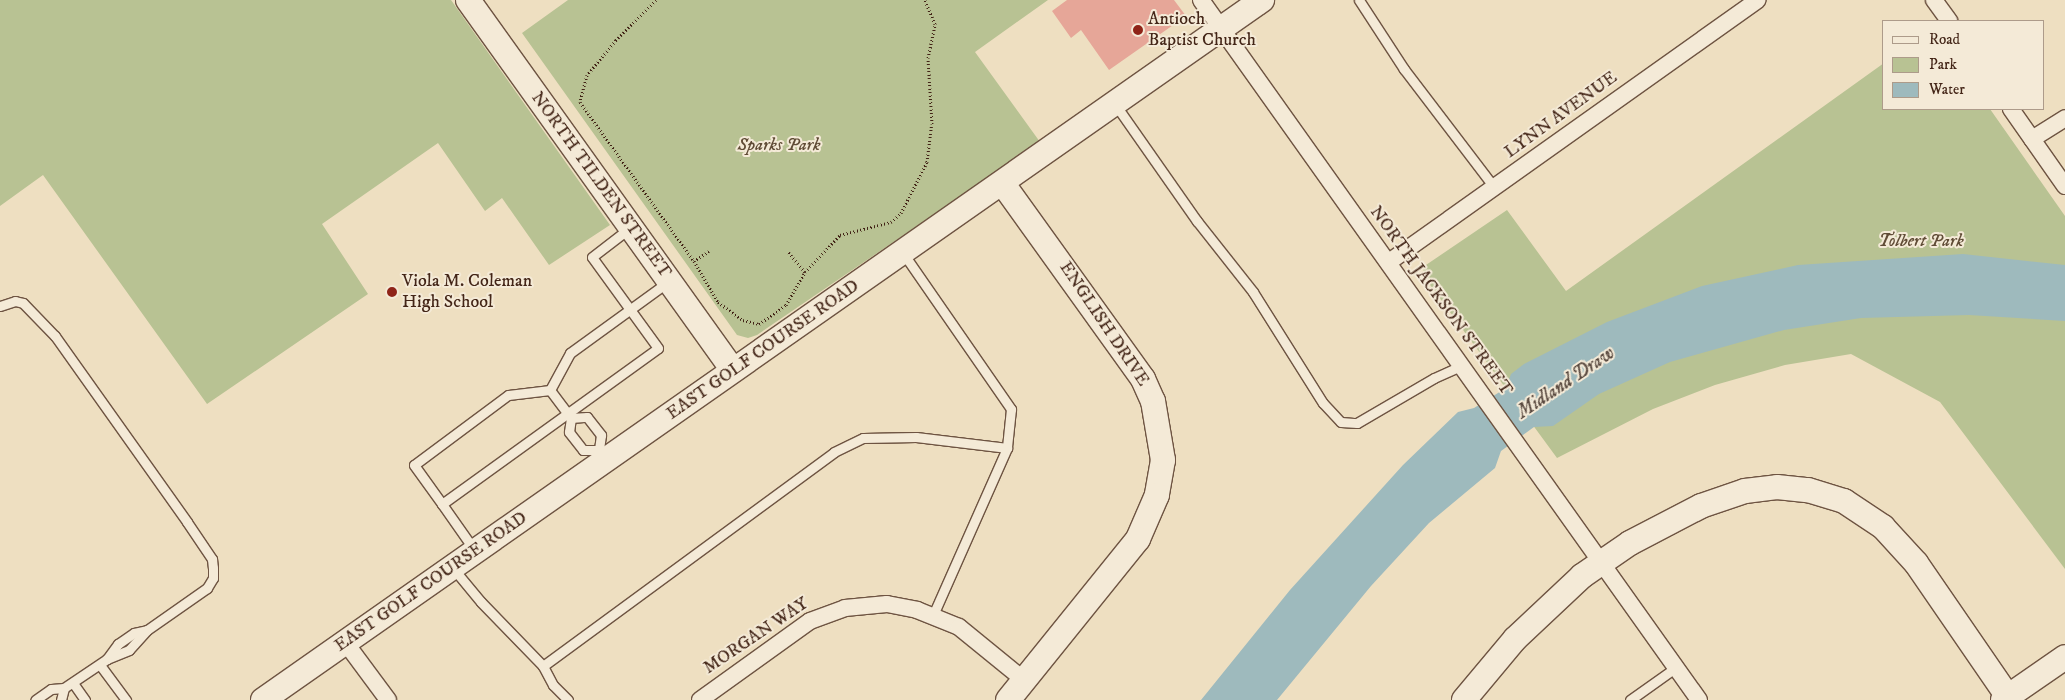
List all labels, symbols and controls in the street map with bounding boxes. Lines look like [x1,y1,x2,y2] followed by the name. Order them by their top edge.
[1148,9,1256,52] place label: Antioch Baptist Church
[1882,20,2045,110] legend
[1132,24,1144,36] marker: Antioch Baptist Church
[1929,30,1960,49] text: Road
[1929,55,1957,74] text: Park
[1500,67,1622,163] street label: LYNN AVENUE
[1929,80,1965,99] text: Water
[526,88,676,282] street label: NORTH TILDEN STREET
[737,134,821,156] park label: Sparks Park
[1365,202,1517,400] street label: NORTH JACKSON STREET
[1878,230,1964,252] park label: Tolbert Park
[1054,258,1154,390] street label: ENGLISH DRIVE
[402,271,532,314] place label: Viola M. Coleman High School
[663,275,863,425] street label: EAST GOLF COURSE ROAD
[386,286,398,298] marker: Viola M. Coleman High School
[1513,342,1619,424] water label: Midland Draw
[331,507,531,657] street label: EAST GOLF COURSE ROAD
[699,593,813,679] street label: MORGAN WAY

